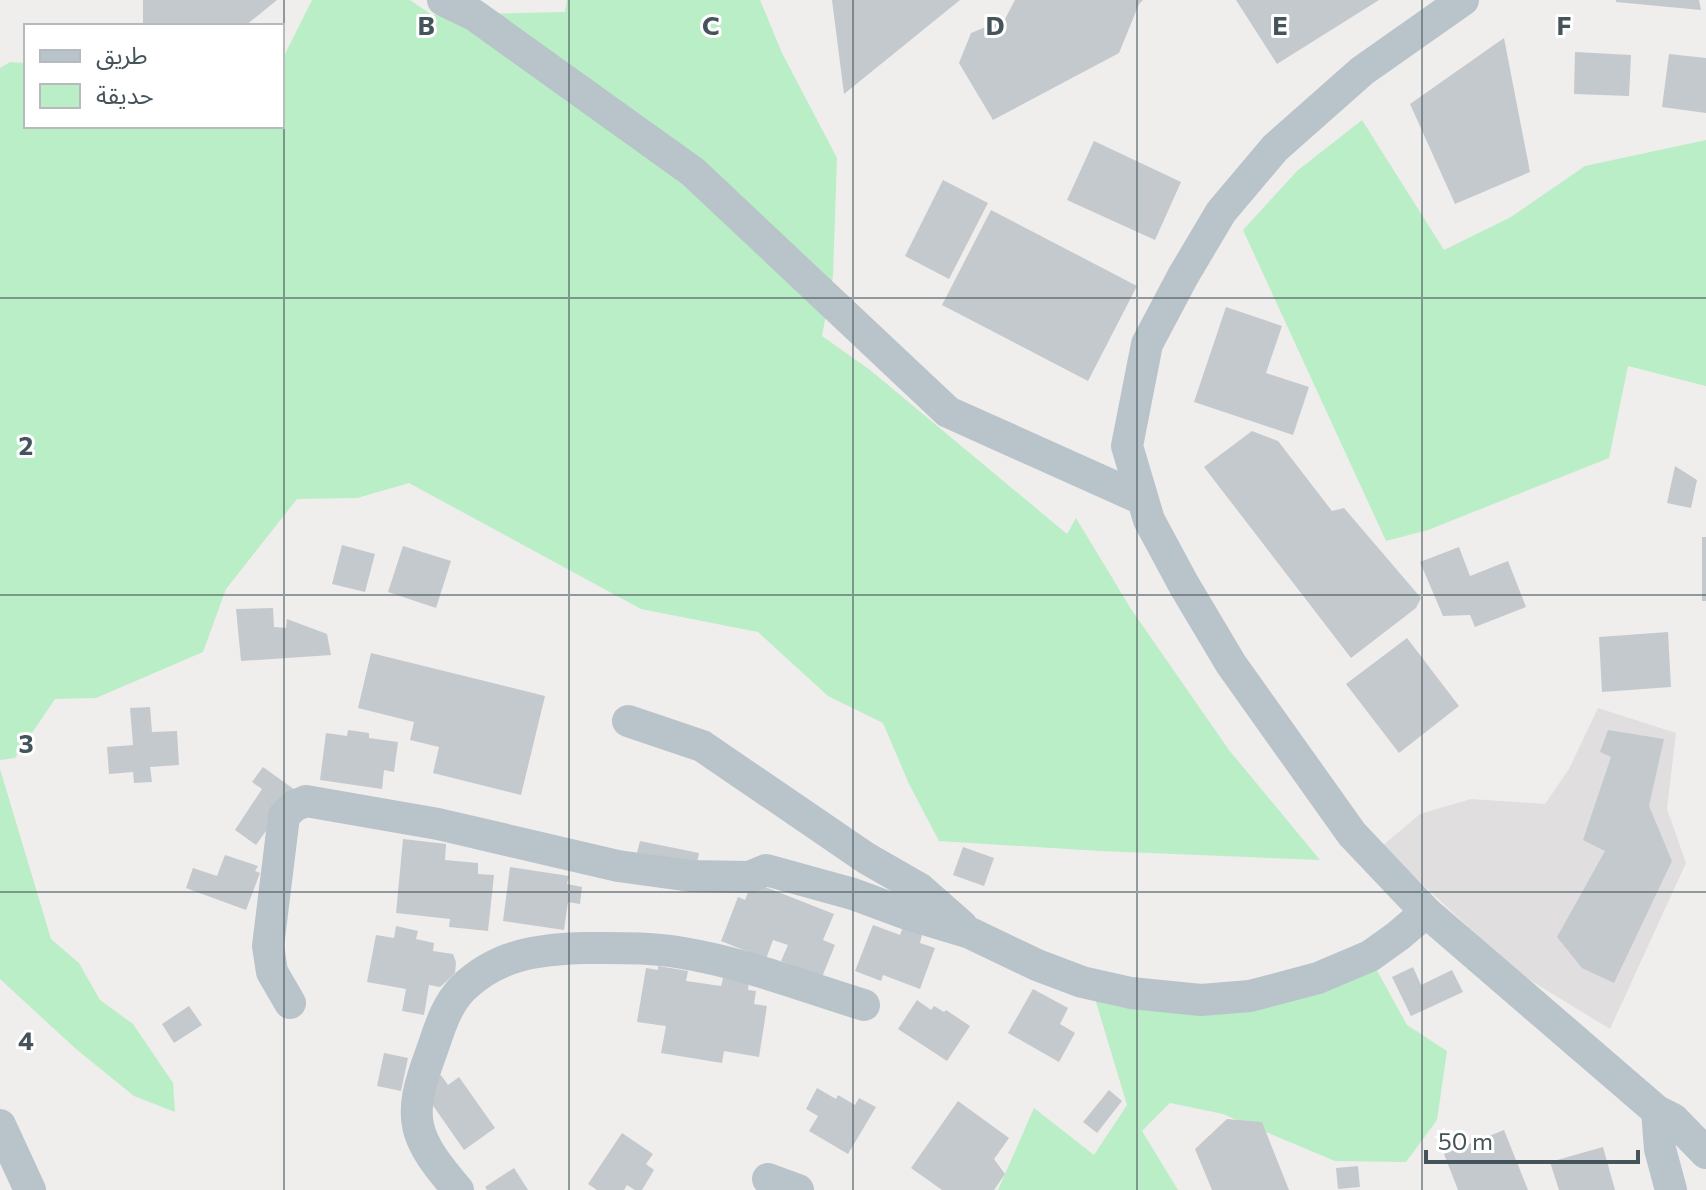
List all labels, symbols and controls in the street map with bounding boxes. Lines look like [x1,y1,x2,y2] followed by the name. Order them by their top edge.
[417,9,435,40] text: B
[702,9,720,40] text: C
[985,9,1005,40] text: D
[1272,9,1288,40] text: E
[1556,9,1572,40] text: F
[24,24,284,128] legend
[96,40,148,71] text: طريق
[96,80,154,109] text: حديقة
[19,429,33,460] text: 2
[18,727,34,758] text: 3
[18,1024,34,1055] text: 4
[1426,1114,1638,1164] scale bar
[1438,1126,1493,1155] text: 50 m

